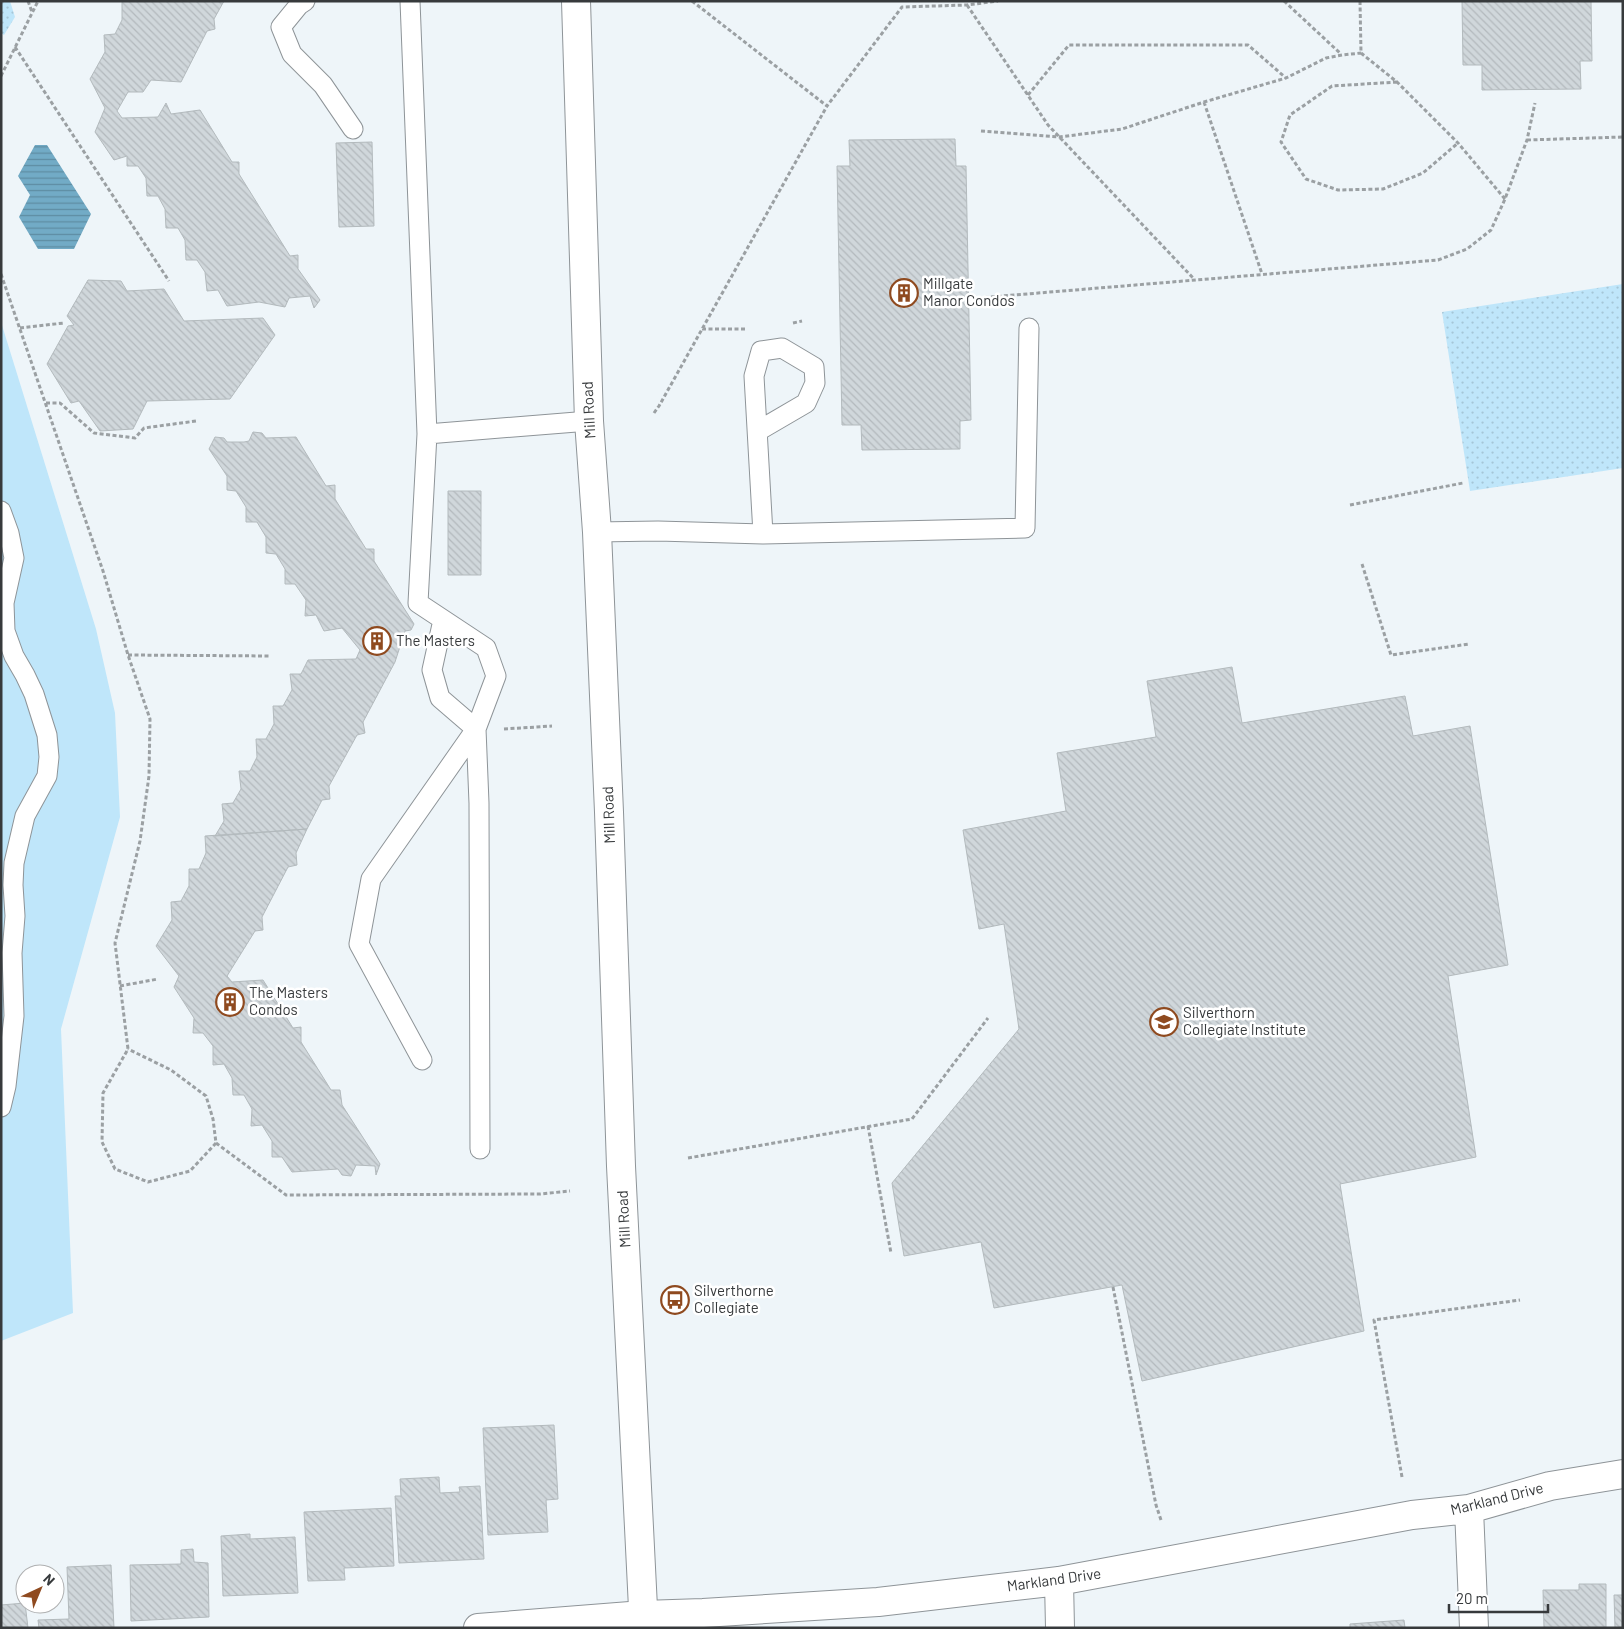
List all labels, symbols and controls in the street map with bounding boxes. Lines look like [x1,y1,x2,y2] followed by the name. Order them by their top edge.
[923,274,1015,309] place label: Millgate Manor Condos
[889,278,919,308] building icon: Millgate Manor Condos
[578,381,598,439] street label: Mill Road
[362,626,392,656] building icon: The Masters
[396,631,475,649] place label: The Masters
[598,786,618,844] street label: Mill Road
[249,983,328,1018] place label: The Masters Condos
[215,987,245,1017] building icon: The Masters Condos
[1183,1003,1306,1038] place label: Silverthorn Collegiate Institute
[1149,1007,1179,1037] school or university icon: Silverthorn Collegiate Institute
[613,1190,633,1248] street label: Mill Road
[694,1281,774,1316] place label: Silverthorne Collegiate
[660,1285,690,1315] bus stop icon: Silverthorne Collegiate
[1448,1478,1545,1518] street label: Markland Drive
[1006,1563,1102,1595] street label: Markland Drive
[15,1564,65,1614] north arrow
[40,1570,59,1589] text: N
[1449,1582,1548,1614] scale bar
[1456,1589,1488,1607] text: 20 m

